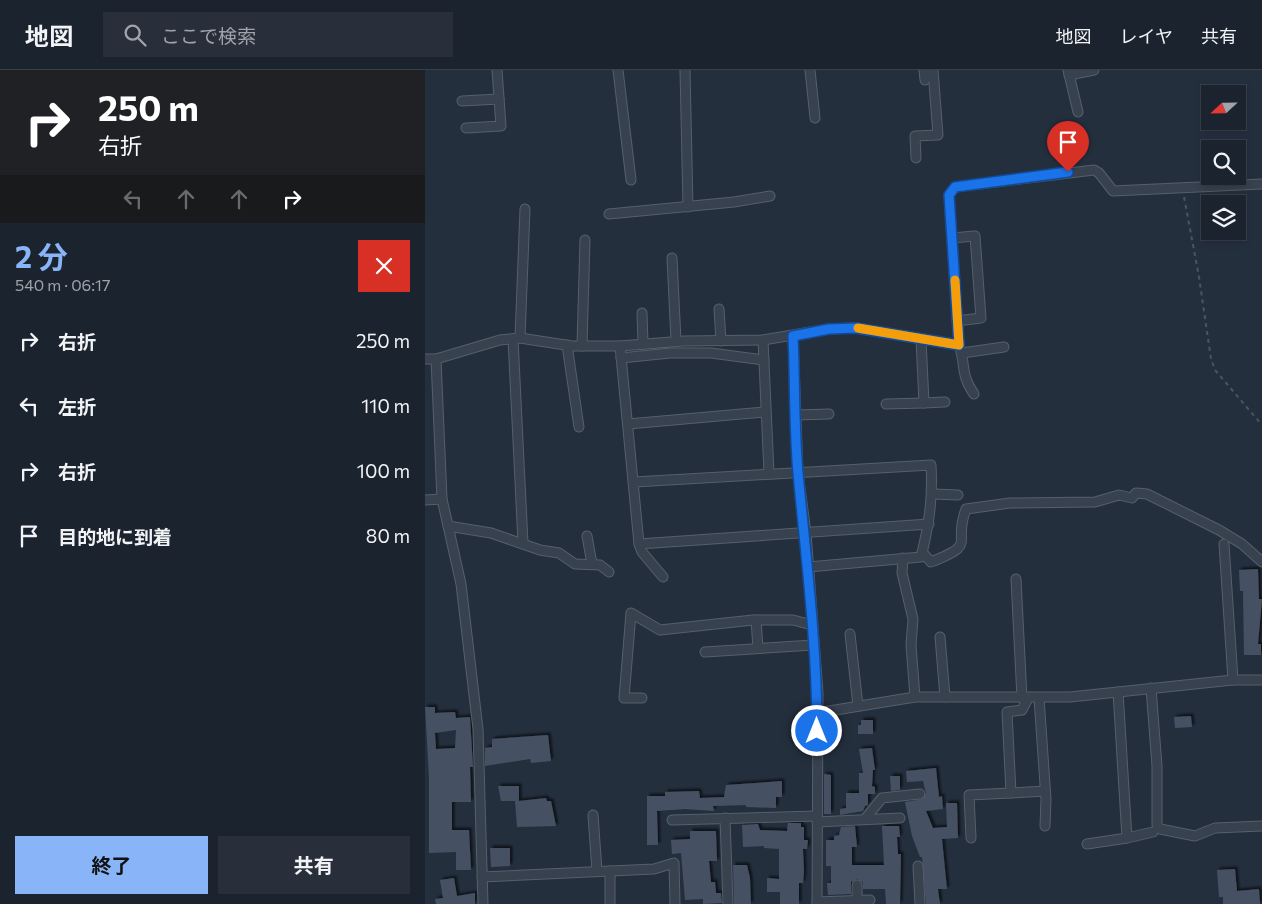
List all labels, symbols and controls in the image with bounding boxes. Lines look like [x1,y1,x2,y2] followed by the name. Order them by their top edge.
[103,12,453,57] search box
[25,21,73,50] text: 地図
[121,21,149,49] icon: search
[161,24,256,47] text: ここで検索
[1056,25,1092,47] text: 地図
[1120,25,1173,47] text: レイヤ
[1201,25,1237,47] text: 共有
[98,85,199,128] text: 250 m
[1201,85,1246,130] north arrow
[1201,85,1246,240] map controls
[15,90,80,155] icon: right
[1047,121,1089,172] pin
[1054,128,1082,156] icon: arrive
[98,132,142,159] text: 右折
[1201,140,1246,185] button: search
[119,185,147,213] icon: left
[172,185,200,213] icon: ahead
[225,185,253,213] icon: ahead
[278,185,306,213] icon: right
[1201,195,1246,240] button: layers
[15,237,68,274] text: 2 分
[358,240,410,292] button: close
[15,275,110,294] text: 540 m · 06:17
[15,327,43,355] icon: right
[356,329,410,352] text: 250 m
[58,330,96,353] text: 右折
[15,392,43,420] icon: left
[361,394,410,417] text: 110 m
[58,395,96,418] text: 左折
[15,457,43,485] icon: right
[357,459,410,482] text: 100 m
[58,460,96,483] text: 右折
[15,522,43,550] icon: arrive
[366,524,410,547] text: 80 m
[58,525,172,548] text: 目的地に到着
[790,704,842,756] position arrow
[15,836,208,894] button: 終了
[218,836,410,894] button: 共有

